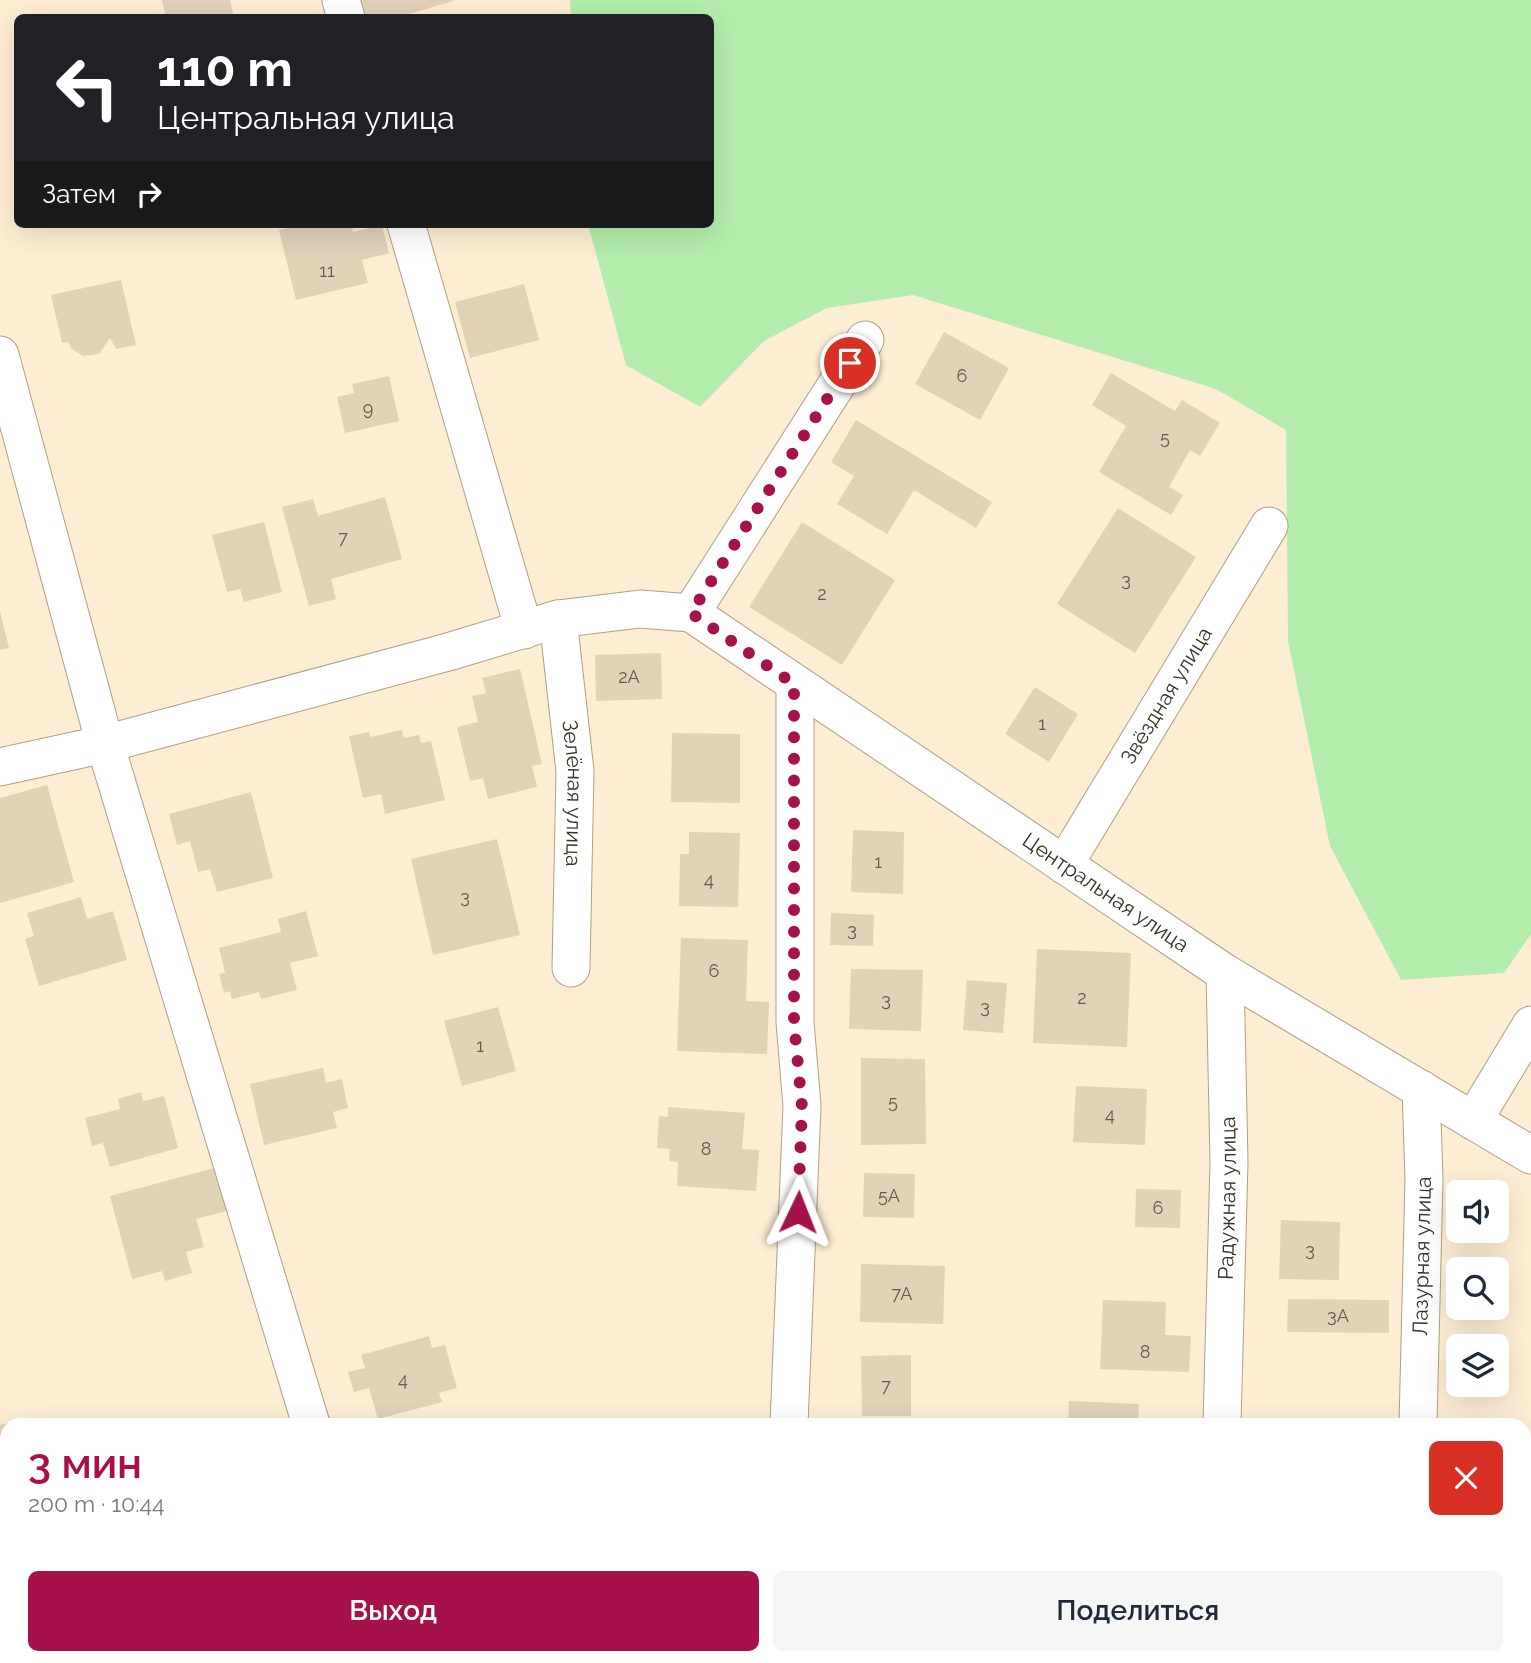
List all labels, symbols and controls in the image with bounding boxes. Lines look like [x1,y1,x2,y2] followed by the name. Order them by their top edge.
[157,40,293,97] text: 110 m
[42,42,133,133] icon: left
[157,99,455,136] text: Центральная улица
[130,175,168,213] icon: right
[42,179,116,209] text: Затем
[319,260,335,281] house number: 11
[820,333,880,393] pin
[831,344,869,382] icon: arrive
[957,365,968,386] house number: 6
[363,398,373,419] house number: 9
[1160,427,1170,448] house number: 5
[338,527,348,548] house number: 7
[1121,569,1131,590] house number: 3
[817,583,827,604] house number: 2
[1115,622,1217,768] street label: Звёздная улица
[618,666,640,687] house number: 2А
[1038,713,1046,734] house number: 1
[557,718,588,867] street label: Зелёная улица
[1018,827,1194,957] street label: Центральная улица
[874,851,882,872] house number: 1
[704,869,714,890] house number: 4
[460,886,470,907] house number: 3
[847,919,857,940] house number: 3
[709,960,720,981] house number: 6
[1077,987,1087,1008] house number: 2
[881,989,891,1010] house number: 3
[980,996,990,1017] house number: 3
[476,1035,484,1056] house number: 1
[888,1091,898,1112] house number: 5
[1105,1104,1115,1125] house number: 4
[1213,1116,1241,1280] street label: Радужная улица
[701,1138,711,1159] house number: 8
[761,1175,835,1249] position arrow
[1407,1176,1436,1336] street label: Лазурная улица
[1446,1180,1509,1397] map controls
[1446,1180,1509,1243] button: sound
[878,1185,900,1206] house number: 5А
[1153,1197,1164,1218] house number: 6
[1305,1239,1315,1260] house number: 3
[1446,1257,1509,1320] button: search
[892,1283,913,1304] house number: 7А
[1327,1305,1349,1326] house number: 3А
[1446,1334,1509,1397] button: layers
[1140,1341,1150,1362] house number: 8
[398,1369,408,1390] house number: 4
[881,1375,891,1396] house number: 7
[28,1439,142,1488] text: 3 мин
[1429,1441,1503,1515] button: close
[28,1490,165,1517] text: 200 m · 10:44
[28,1571,759,1651] button: Выход
[773,1571,1503,1651] button: Поделиться

